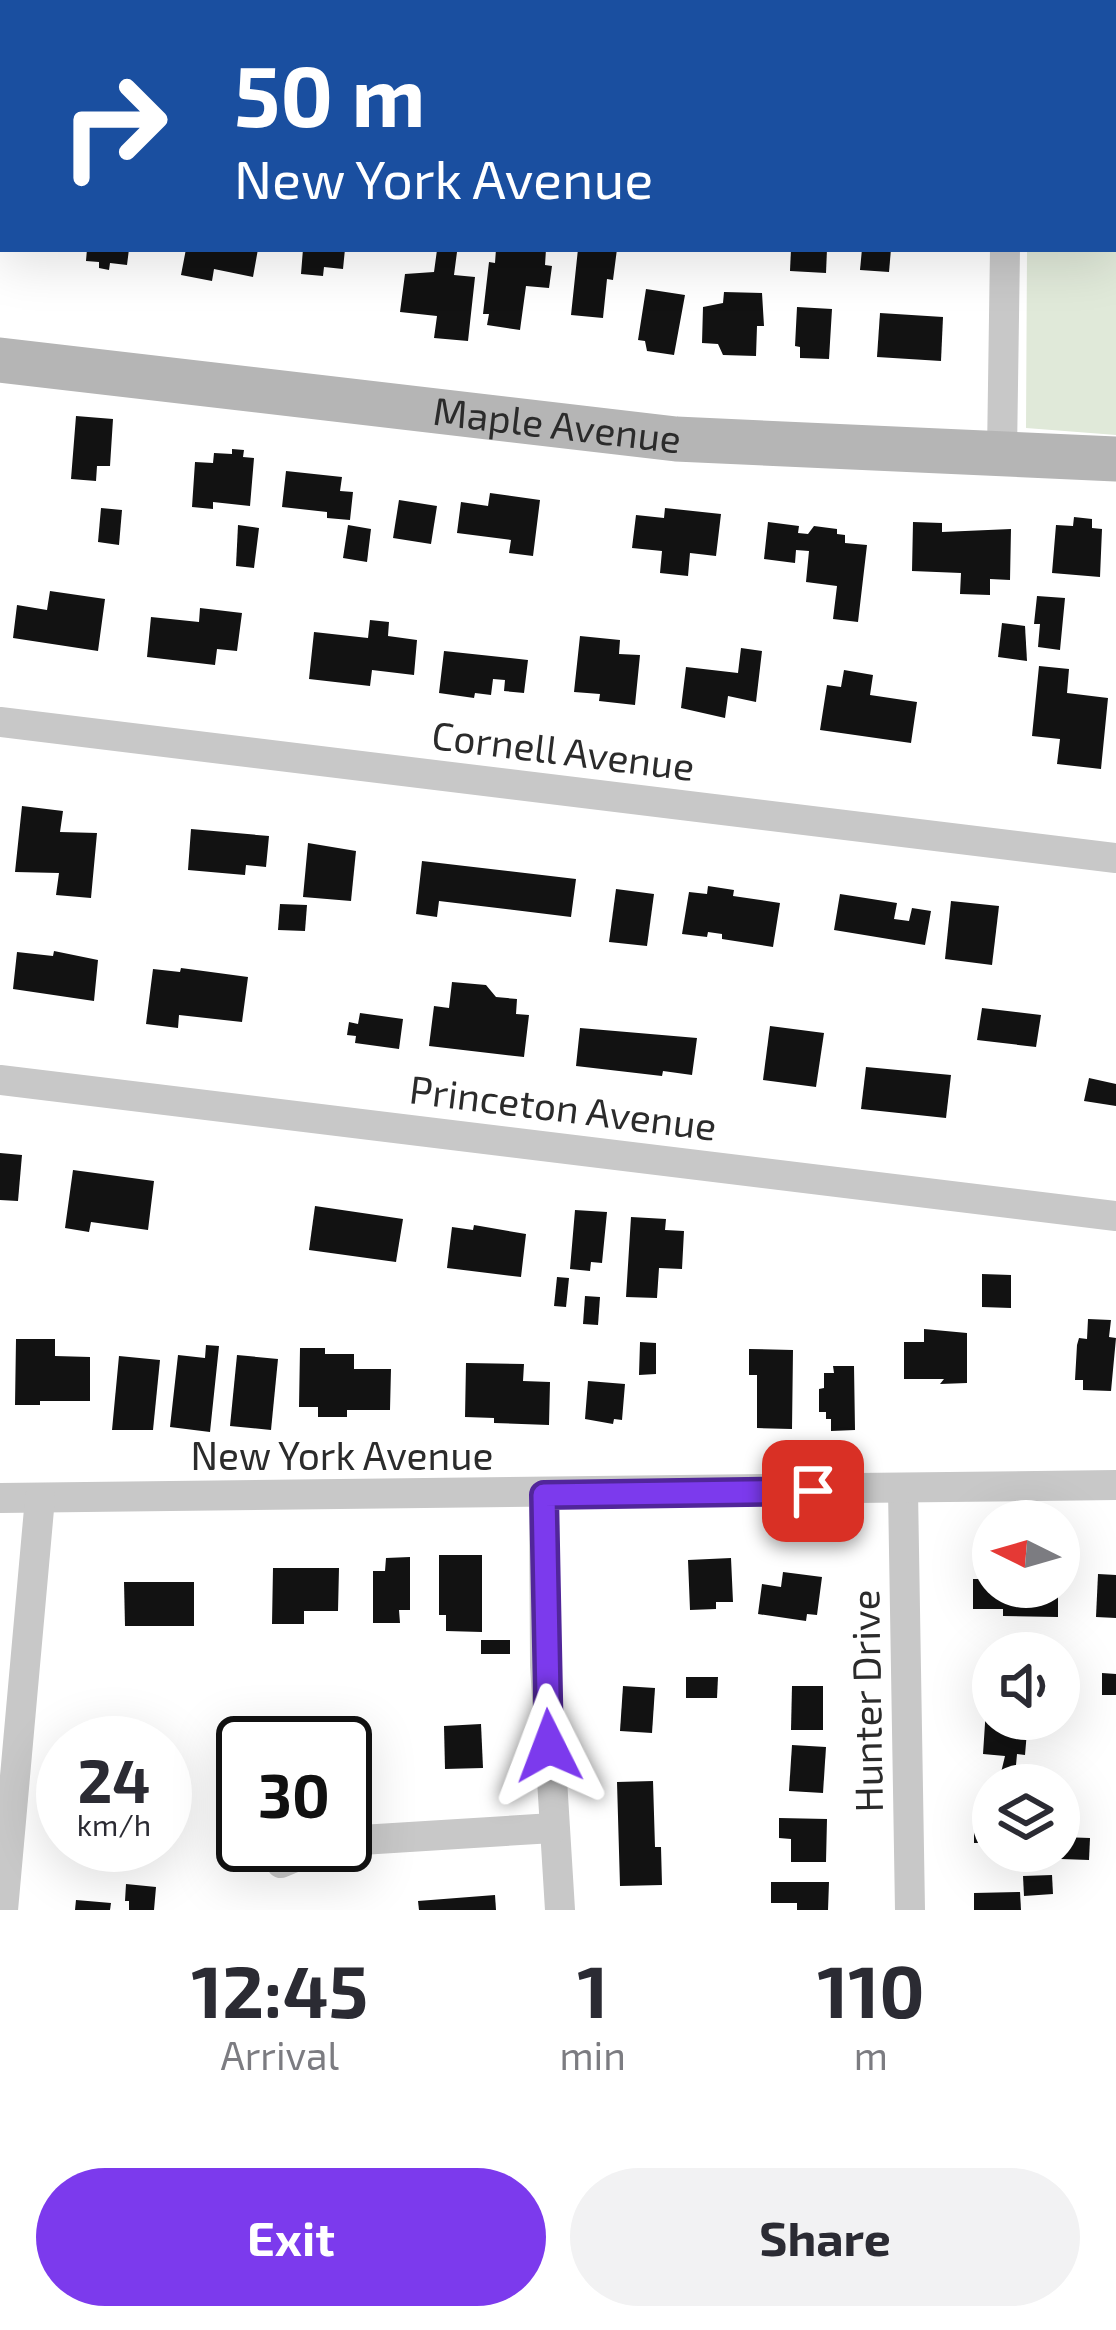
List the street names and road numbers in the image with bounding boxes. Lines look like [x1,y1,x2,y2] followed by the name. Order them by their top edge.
[431,386,684,461] street label: Maple Avenue
[429,710,697,789] street label: Cornell Avenue
[407,1064,719,1149] street label: Princeton Avenue
[191,1431,493,1478] street label: New York Avenue
[840,1589,891,1813] street label: Hunter Drive

